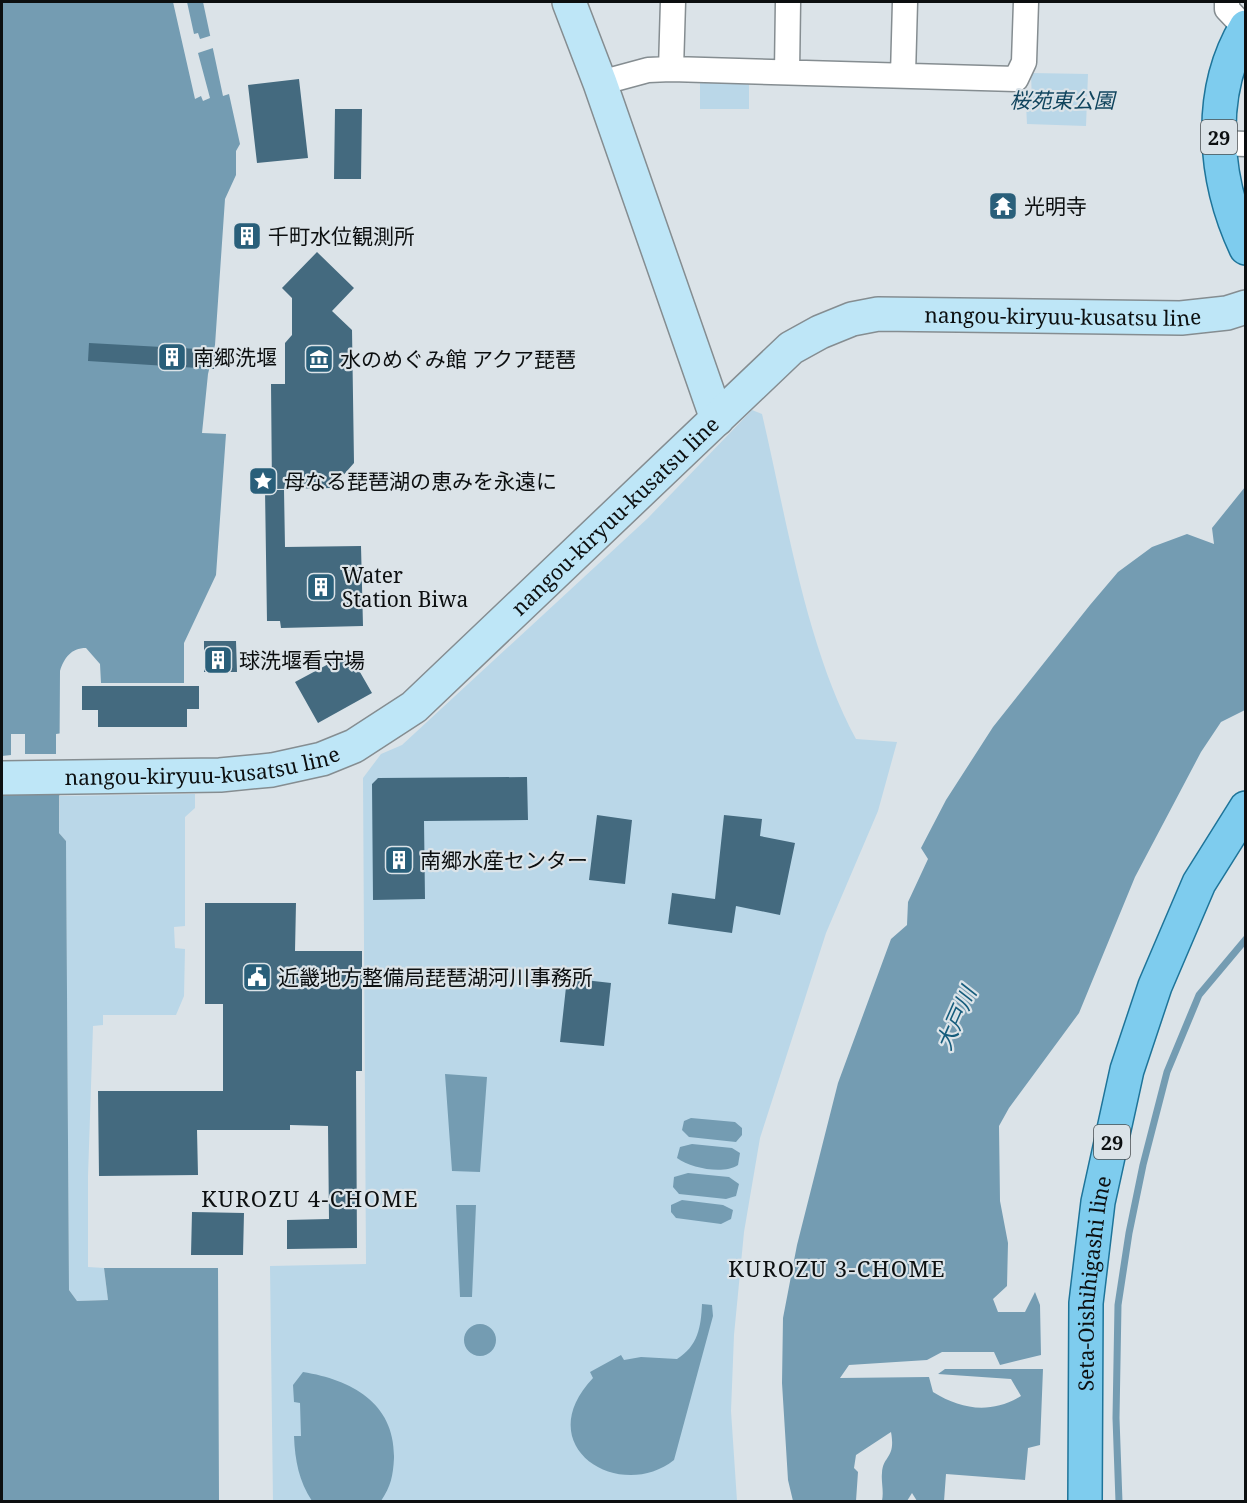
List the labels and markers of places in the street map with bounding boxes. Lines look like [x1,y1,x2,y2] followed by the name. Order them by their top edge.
[987,190,1019,222] temple icon: 光明寺
[1024,192,1087,220] place label: 光明寺
[231,220,263,252] building icon: 千町水位観測所
[268,222,415,250] place label: 千町水位観測所
[156,341,188,373] building icon: 南郷洗堰
[193,343,277,371] place label: 南郷洗堰
[303,343,335,375] museum icon: 水のめぐみ館 アクア琵琶
[340,345,576,373] place label: 水のめぐみ館 アクア琵琶
[247,465,279,497] place icon: 母なる琵琶湖の恵みを永遠に
[284,467,557,495] place label: 母なる琵琶湖の恵みを永遠に
[342,561,468,613] place label: Water Station Biwa
[305,571,337,603] building icon: Water Station Biwa
[202,644,234,676] building icon: 球洗堰看守場
[239,646,365,674] place label: 球洗堰看守場
[383,844,415,876] building icon: 南郷水産センター
[420,846,588,874] place label: 南郷水産センター
[241,961,273,993] public building icon: 近畿地方整備局琵琶湖河川事務所
[278,963,593,991] place label: 近畿地方整備局琵琶湖河川事務所

